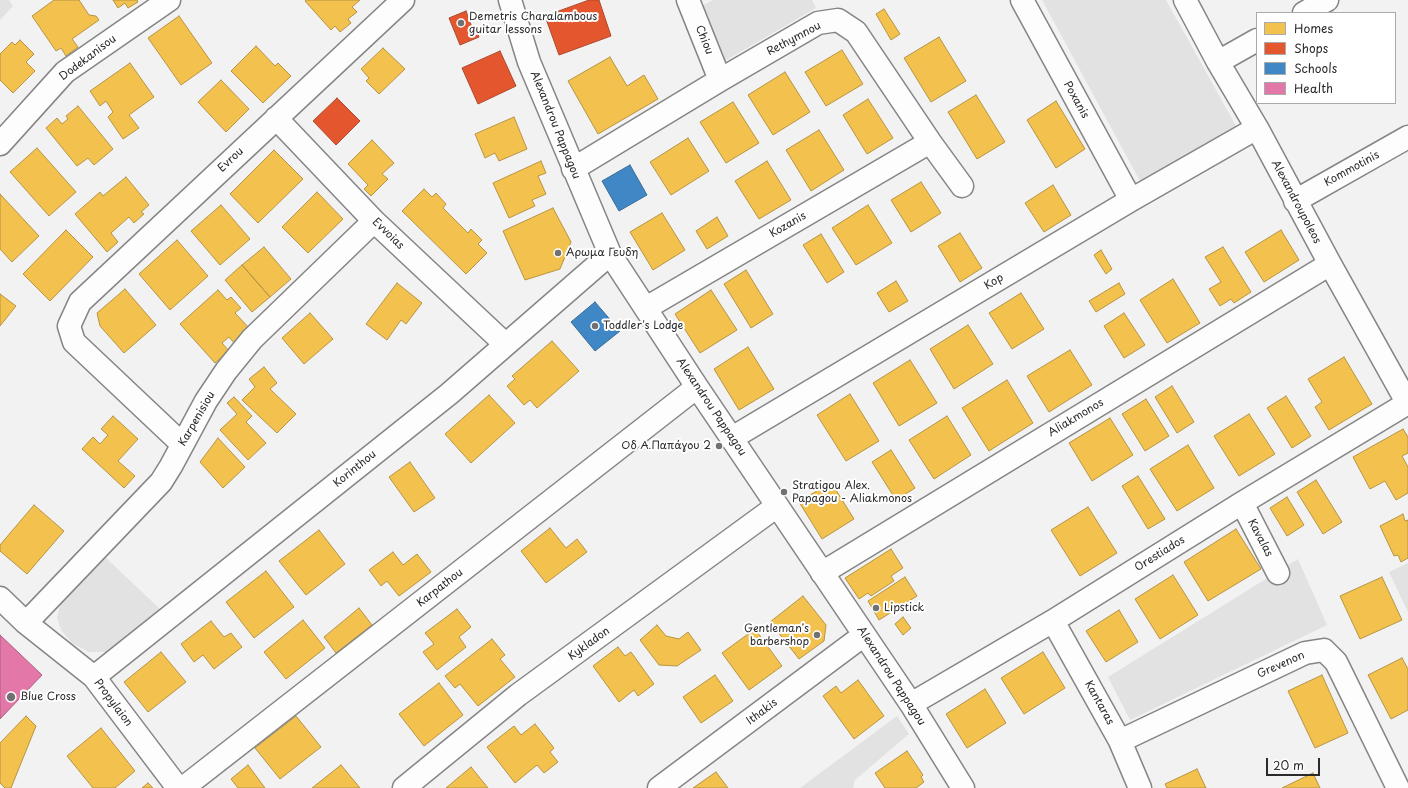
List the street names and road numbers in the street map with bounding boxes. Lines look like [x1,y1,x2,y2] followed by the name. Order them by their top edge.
[765,19,823,59] street label: Rethymnou
[692,23,716,57] street label: Chiou
[57,32,119,84] street label: Dodekanisou
[527,69,583,181] street label: Alexandrou Pappagou
[1060,79,1092,121] street label: Poxanis
[216,145,246,175] street label: Evrou
[1322,148,1382,190] street label: Kommotinis
[1268,158,1324,246] street label: Alexandroupoleos
[767,209,809,241] street label: Kozanis
[369,216,407,252] street label: Evvoias
[982,271,1006,293] street label: Kop
[673,355,749,459] street label: Alexandrou Pappagou
[176,389,218,449] street label: Karpenisiou
[1046,396,1106,440] street label: Aliakmonos
[331,448,379,490] street label: Korinthou
[1245,517,1275,559] street label: Kavalas
[1133,533,1187,575] street label: Orestiados
[414,566,466,610] street label: Karpathou
[854,624,928,728] street label: Alexandrou Pappagou
[566,625,612,663] street label: Kykladon
[1255,649,1307,681] street label: Grevenon
[91,677,135,729] street label: Propylaion
[1081,679,1117,727] street label: Kantaras
[744,696,780,728] street label: Ithakis

